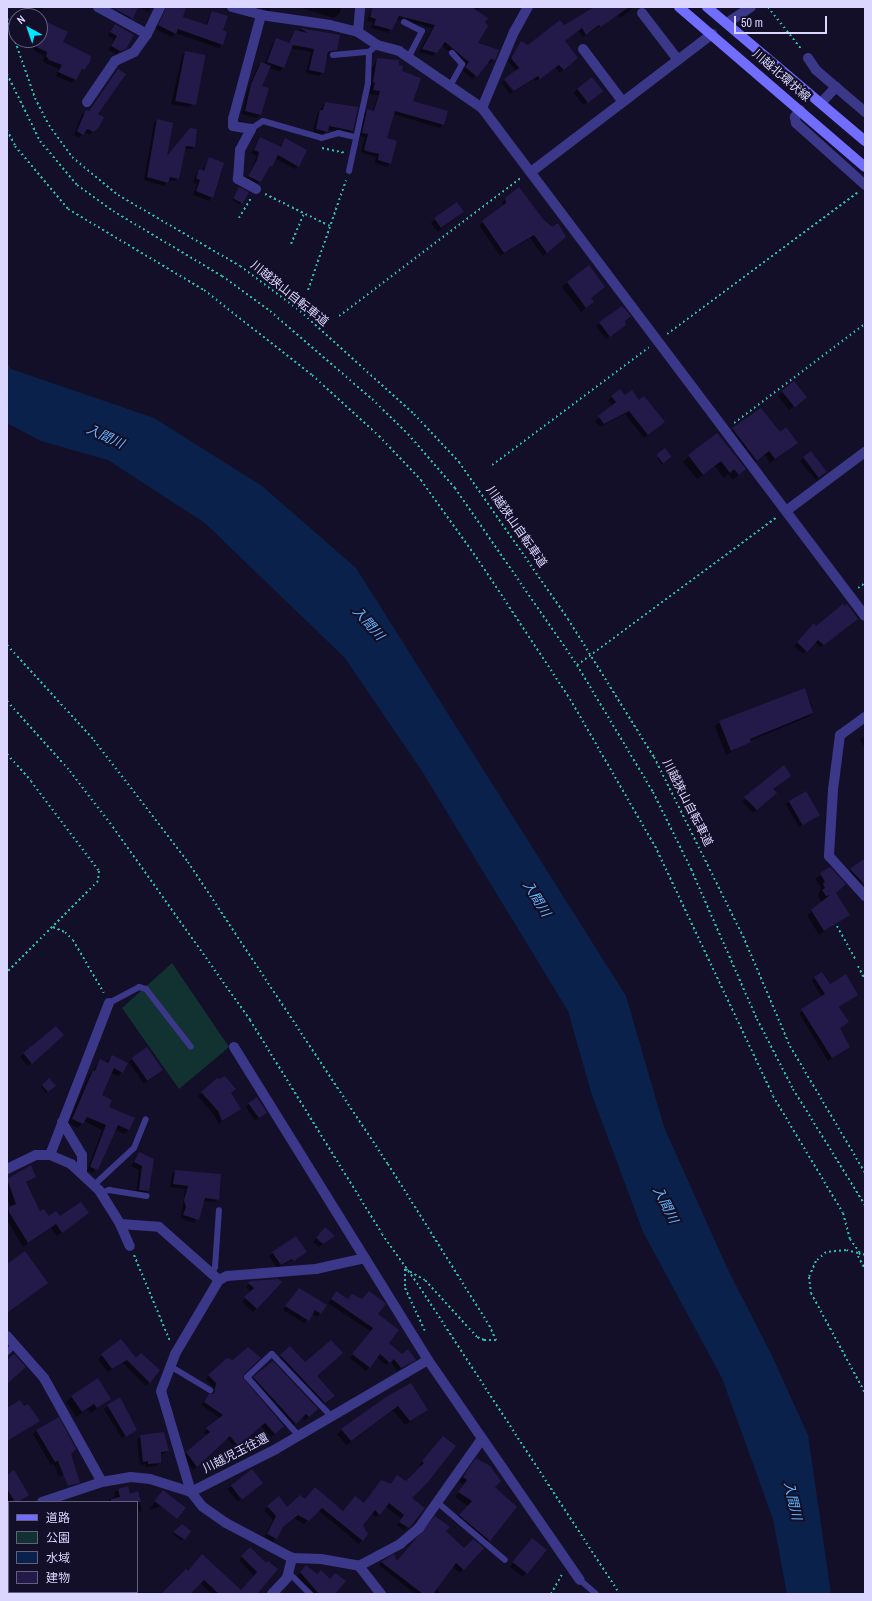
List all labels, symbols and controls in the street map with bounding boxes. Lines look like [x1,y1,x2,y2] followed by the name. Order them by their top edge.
[8,8,48,48] north arrow
[736,8,829,34] scale bar
[14,12,28,27] text: N
[741,15,763,31] text: 50 m
[749,47,813,105] street label: 川越北環状線
[247,258,331,330] street label: 川越狭山自転車道
[84,422,126,452] water label: 入間川
[483,484,549,570] street label: 川越狭山自転車道
[349,604,387,644] water label: 入間川
[659,757,715,849] street label: 川越狭山自転車道
[519,878,553,920] water label: 入間川
[649,1184,681,1226] water label: 入間川
[201,1431,271,1477] street label: 川越児玉往還
[780,1480,804,1522] water label: 入間川
[8,1501,138,1593] legend
[46,1510,70,1526] text: 道路
[46,1530,70,1546] text: 公園
[46,1550,70,1566] text: 水域
[46,1570,70,1586] text: 建物

